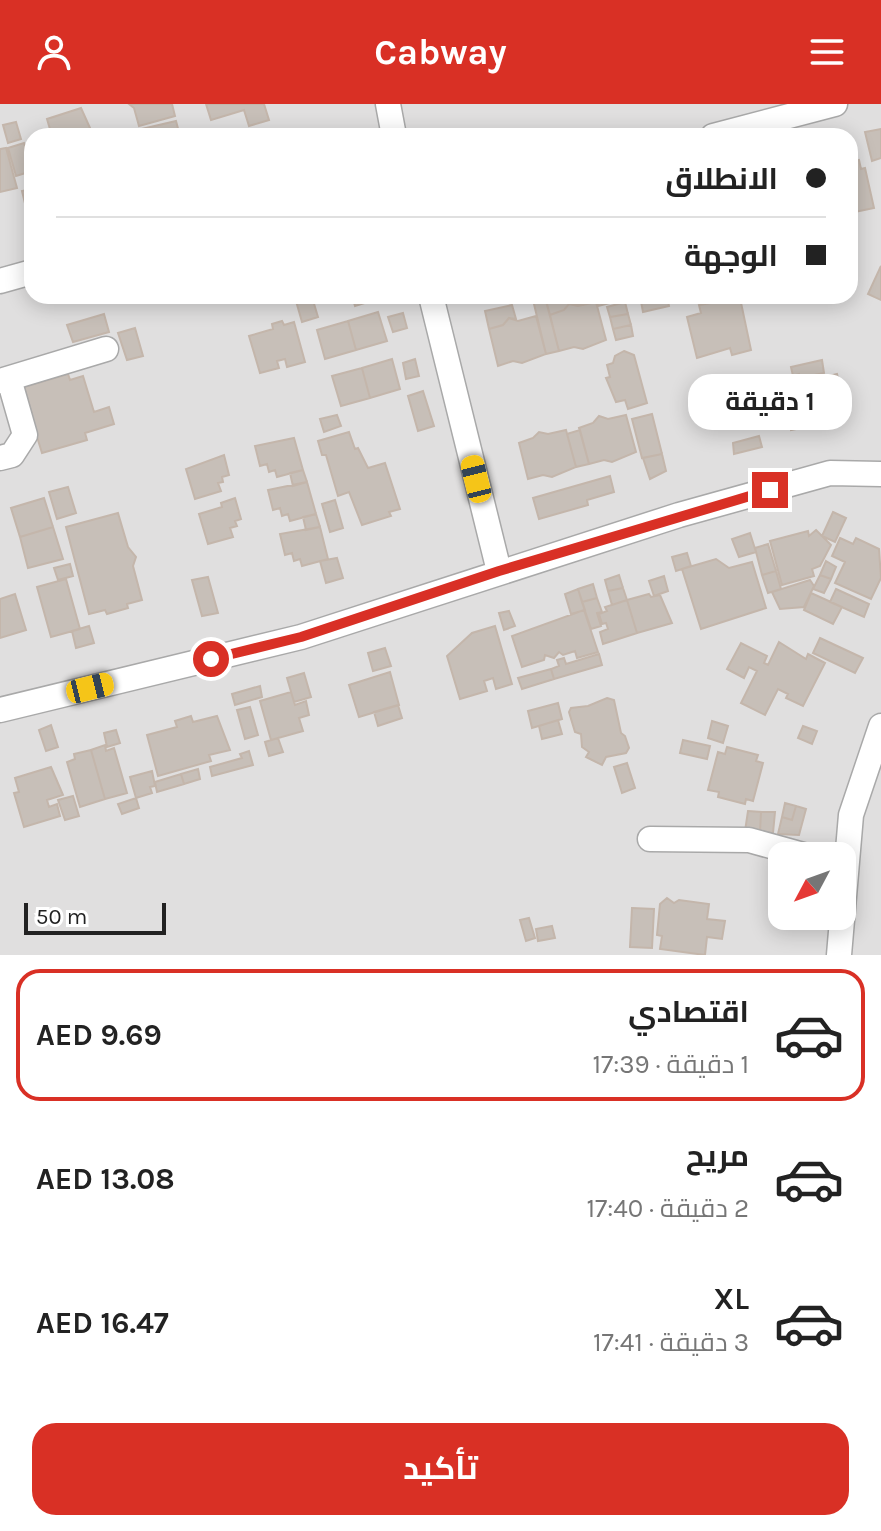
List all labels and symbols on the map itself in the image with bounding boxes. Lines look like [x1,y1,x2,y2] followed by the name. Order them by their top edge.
[688,374,852,430] callout: 1 دقيقة
[459,453,493,505] car
[752,472,788,508] route end
[193,641,229,677] route start
[64,671,116,705] car
[768,842,856,930] north arrow
[24,899,166,935] scale bar

